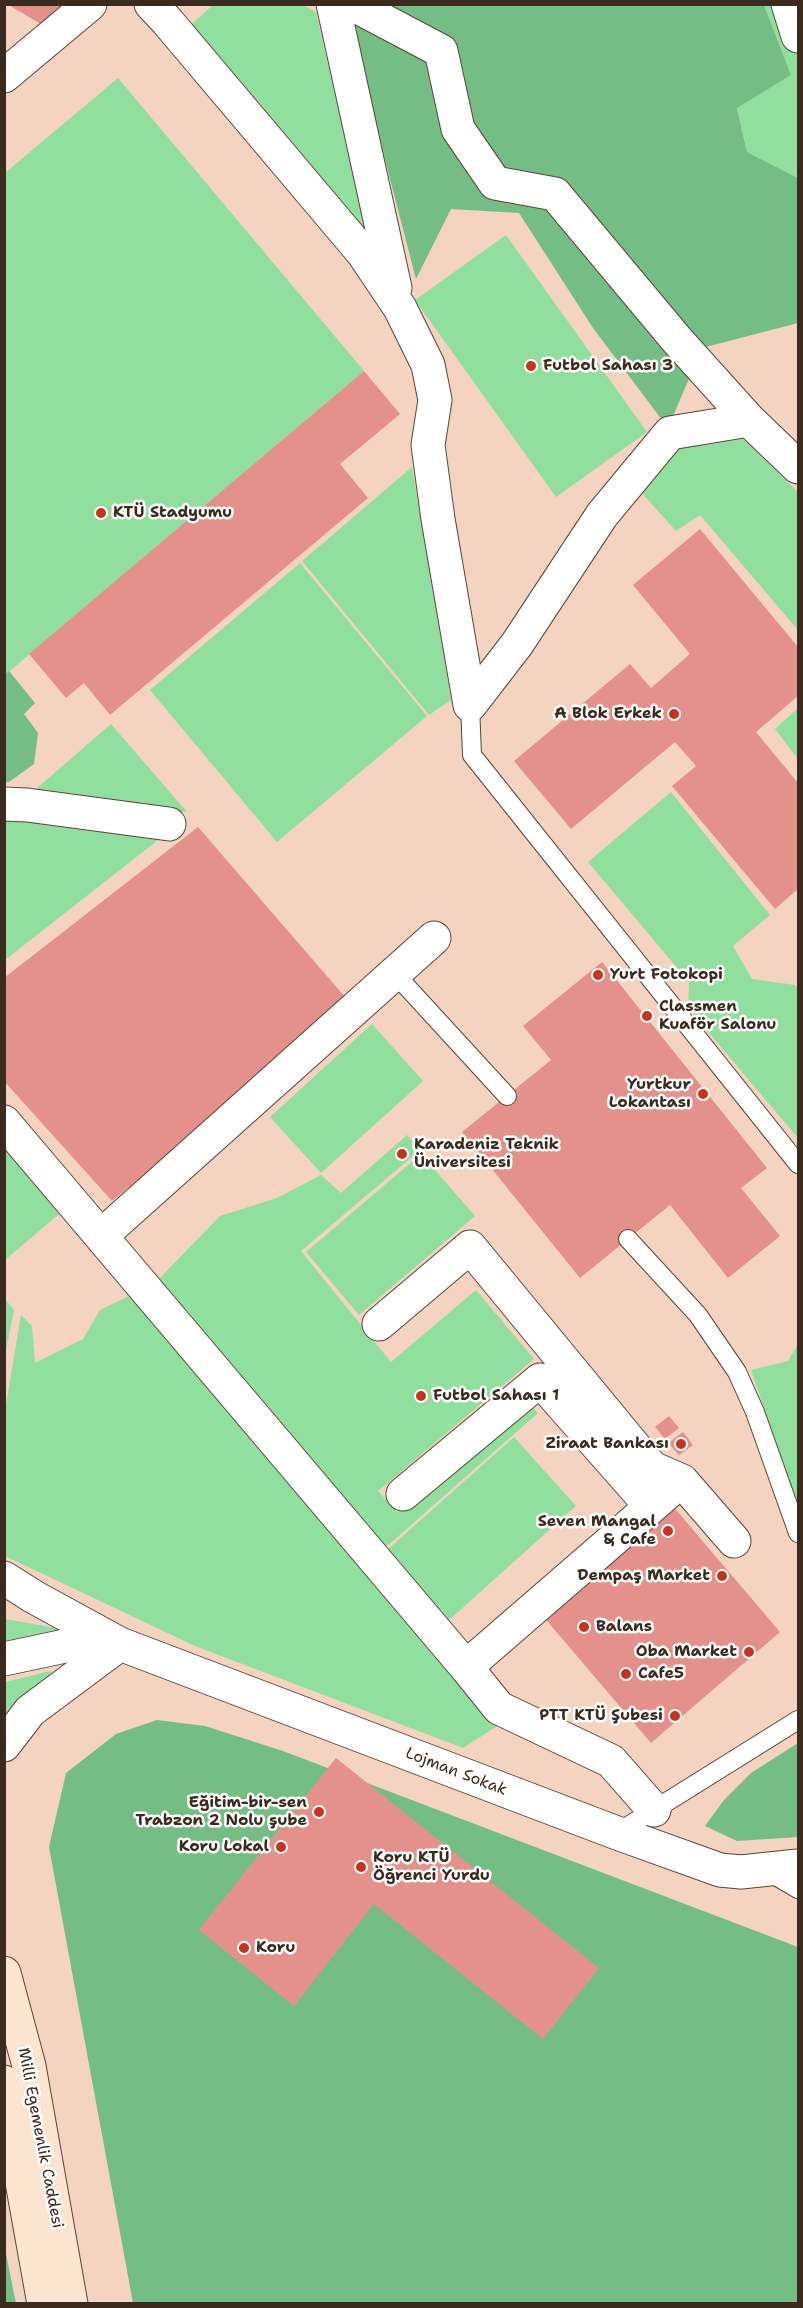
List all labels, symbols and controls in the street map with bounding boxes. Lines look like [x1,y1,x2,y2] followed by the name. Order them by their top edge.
[543,356,673,376] place label: Futbol Sahası 3
[524,359,538,373] marker: Futbol Sahası 3
[113,503,232,523] place label: KTÜ Stadyumu
[94,506,108,520] marker: KTÜ Stadyumu
[554,704,662,724] place label: A Blok Erkek
[667,707,681,721] marker: A Blok Erkek
[610,965,723,985] place label: Yurt Fotokopi
[591,968,605,982] marker: Yurt Fotokopi
[659,997,777,1035] place label: Classmen Kuaför Salonu
[640,1009,654,1023] marker: Classmen Kuaför Salonu
[609,1075,691,1113] place label: Yurtkur Lokantası
[696,1087,710,1101] marker: Yurtkur Lokantası
[414,1135,559,1173] place label: Karadeniz Teknik Üniversitesi
[395,1147,409,1161] marker: Karadeniz Teknik Üniversitesi
[433,1386,559,1406] place label: Futbol Sahası 1
[414,1389,428,1403] marker: Futbol Sahası 1
[546,1434,669,1454] place label: Ziraat Bankası
[674,1437,688,1451] marker: Ziraat Bankası
[538,1512,656,1550] place label: Seven Mangal & Cafe
[661,1524,675,1538] marker: Seven Mangal & Cafe
[577,1566,710,1586] place label: Dempaş Market
[715,1569,729,1583] marker: Dempaş Market
[596,1617,652,1637] place label: Balans
[577,1620,591,1634] marker: Balans
[636,1642,737,1662] place label: Oba Market
[742,1645,756,1659] marker: Oba Market
[638,1664,684,1684] place label: Cafe5
[619,1667,633,1681] marker: Cafe5
[539,1706,663,1726] place label: PTT KTÜ Şubesi
[668,1709,682,1723] marker: PTT KTÜ Şubesi
[403,1744,509,1800] street label: Lojman Sokak
[135,1793,307,1831] place label: Eğitim-bir-sen Trabzon 2 Nolu şube
[312,1805,326,1819] marker: Eğitim-bir-sen Trabzon 2 Nolu şube
[179,1837,269,1857] place label: Koru Lokal
[274,1840,288,1854] marker: Koru Lokal
[373,1848,490,1886] place label: Koru KTÜ Öğrenci Yurdu
[354,1860,368,1874] marker: Koru KTÜ Öğrenci Yurdu
[256,1938,295,1958] place label: Koru
[237,1941,251,1955] marker: Koru
[13,2046,67,2230] street label: Milli Egemenlik Caddesi

